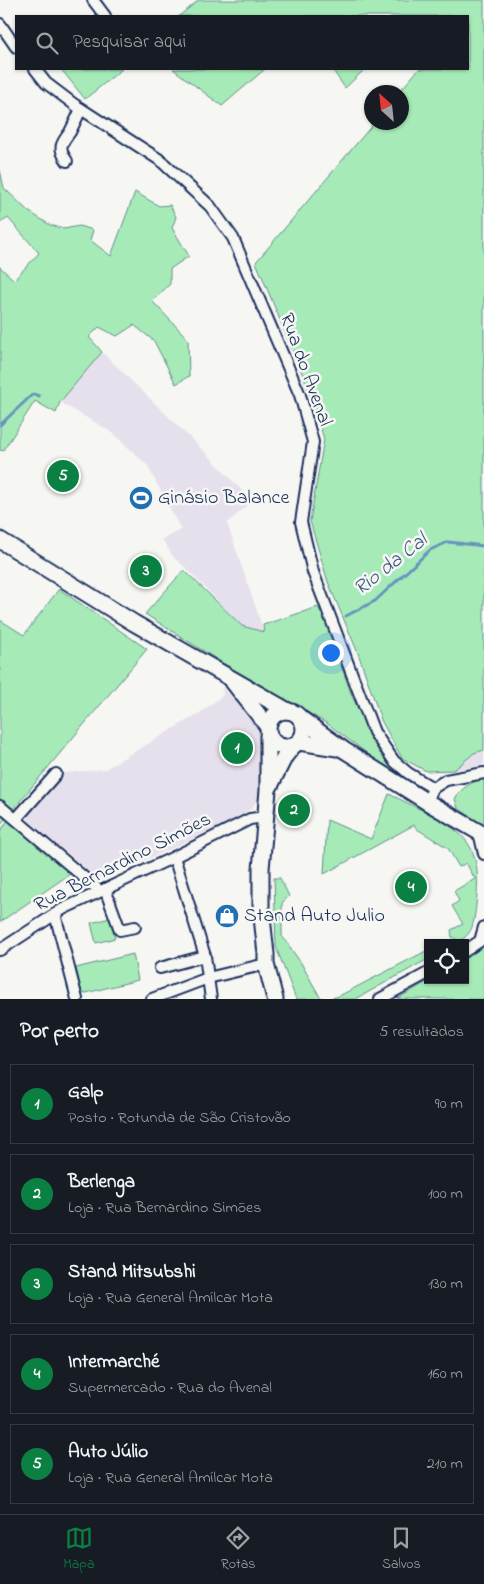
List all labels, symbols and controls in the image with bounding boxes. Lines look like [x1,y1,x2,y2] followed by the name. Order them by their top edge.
[15,15,469,70] search box
[33,29,61,57] icon: search
[73,29,186,56] text: Pesquisar aqui
[364,85,409,130] north arrow
[271,309,339,431] street label: Rua do Avenal
[47,457,79,495] pin: 5
[158,484,289,513] place label: Ginásio Balance
[128,485,154,511] sports icon: Ginásio Balance
[348,525,436,603] water label: Rio da Cal
[130,552,162,590] pin: 3
[318,640,344,666] your location
[221,729,253,767] pin: 1
[278,791,310,829] pin: 2
[29,806,217,920] street label: Rua Bernardino Simões
[395,868,427,906] pin: 4
[244,902,385,931] place label: Stand Auto Julio
[214,903,240,929] shop icon: Stand Auto Julio
[424,939,469,984] map controls
[424,939,469,984] button: locate
[20,1017,99,1047] text: Por perto
[379,1020,464,1044] text: 5 resultados
[68,1079,104,1106] text: Galp
[34,1092,40,1116] text: 1
[435,1092,463,1116] text: 90 m
[68,1106,291,1130] text: Posto · Rotunda de São Cristovão
[68,1169,135,1196] text: Berlenga
[33,1182,41,1206] text: 2
[428,1182,463,1206] text: 100 m
[68,1196,261,1220] text: Loja · Rua Bernardino Simões
[68,1259,196,1286] text: Stand Mitsubshi
[34,1272,40,1296] text: 3
[428,1272,463,1296] text: 130 m
[68,1286,273,1310] text: Loja · Rua General Amílcar Mota
[68,1349,160,1376] text: Intermarché
[34,1362,40,1386] text: 4
[428,1362,463,1386] text: 160 m
[68,1376,272,1400] text: Supermercado · Rua do Avenal
[68,1439,148,1466] text: Auto Júlio
[32,1452,42,1476] text: 5
[427,1452,463,1476] text: 210 m
[68,1466,273,1490] text: Loja · Rua General Amílcar Mota
[63,1524,95,1575] tab: Mapa
[221,1524,255,1575] tab: Rotas
[382,1524,421,1575] tab: Salvos

